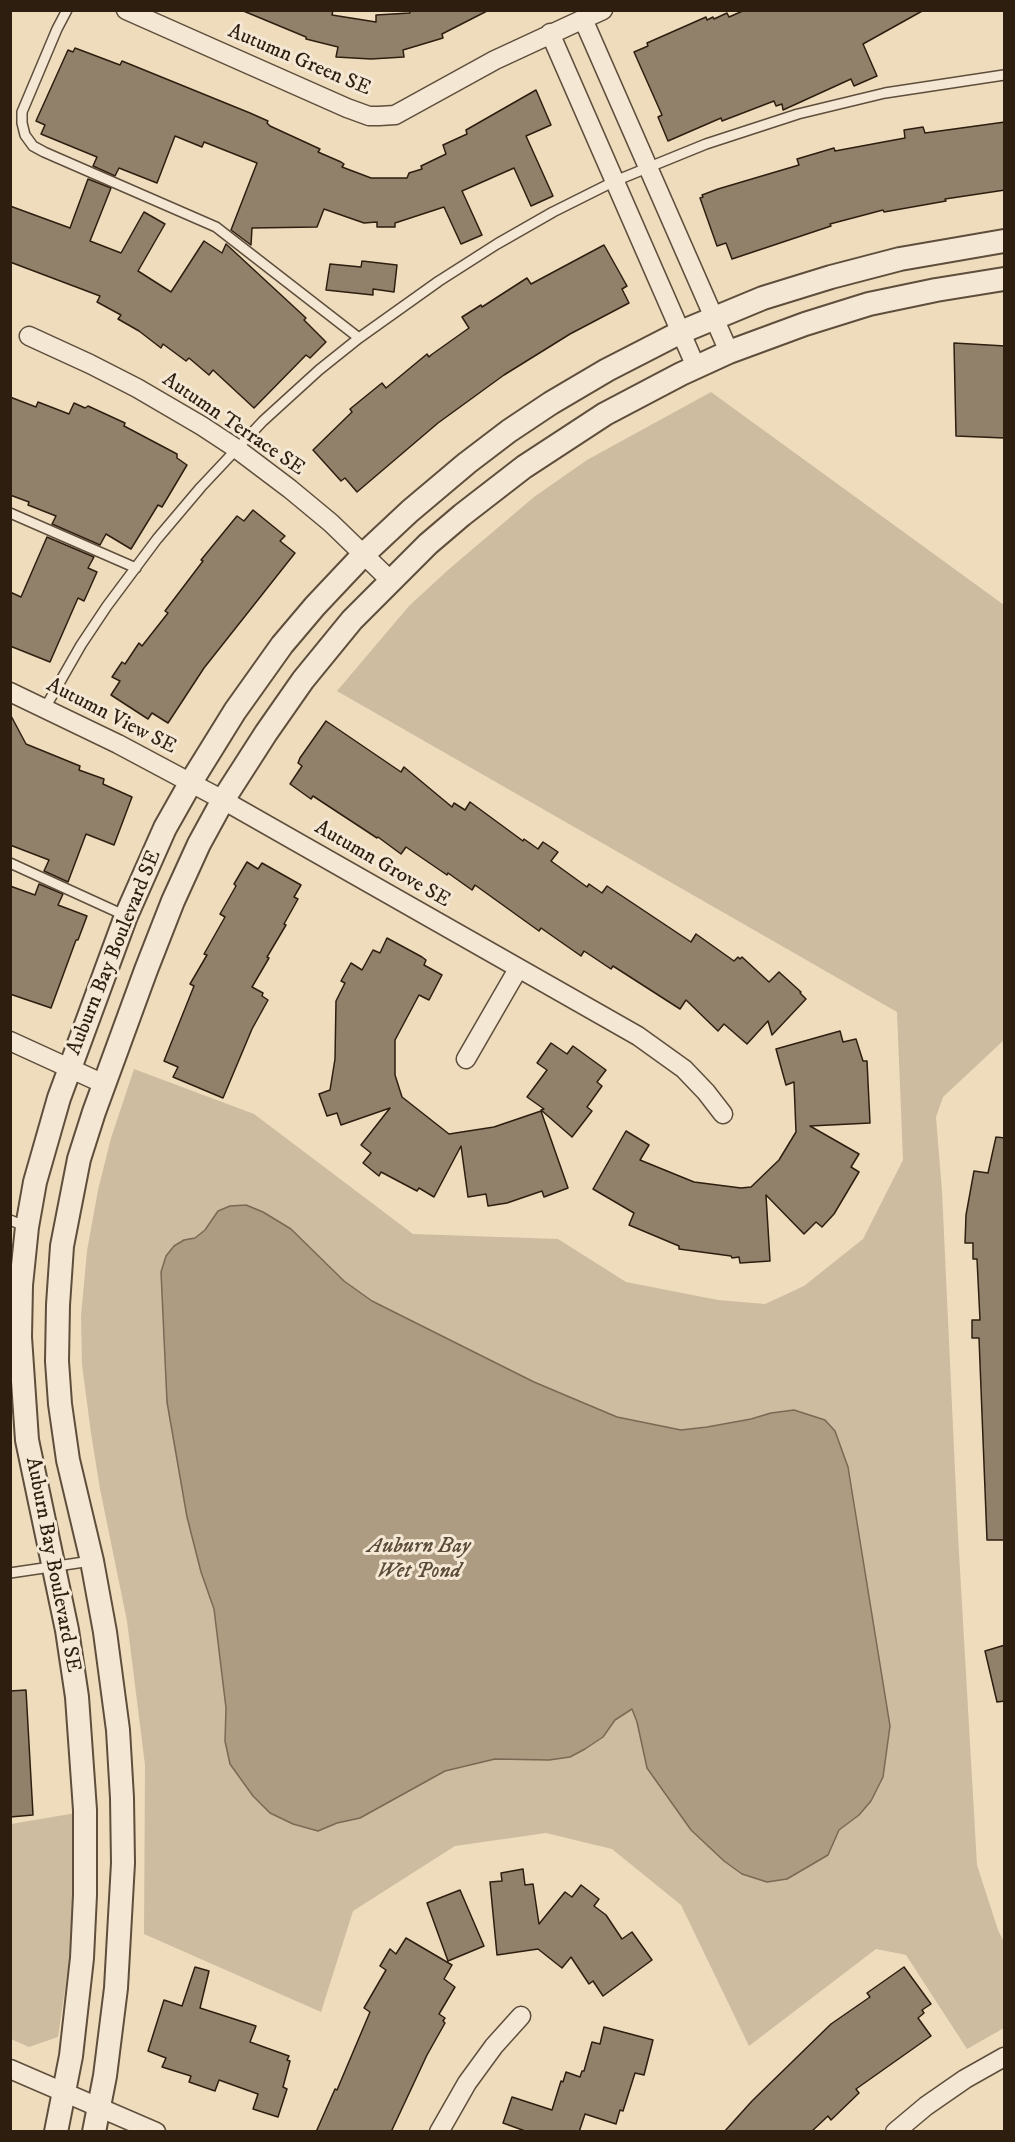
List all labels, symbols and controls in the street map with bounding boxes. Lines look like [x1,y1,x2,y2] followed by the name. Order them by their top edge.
[224,20,374,102] street label: Autumn Green SE
[157,368,309,482] street label: Autumn Terrace SE
[42,673,180,761] street label: Autumn View SE
[310,816,454,914] street label: Autumn Grove SE
[62,847,168,1059] street label: Auburn Bay Boulevard SE
[19,1455,85,1675] street label: Auburn Bay Boulevard SE
[368,1534,470,1586] water label: Auburn Bay Wet Pond

